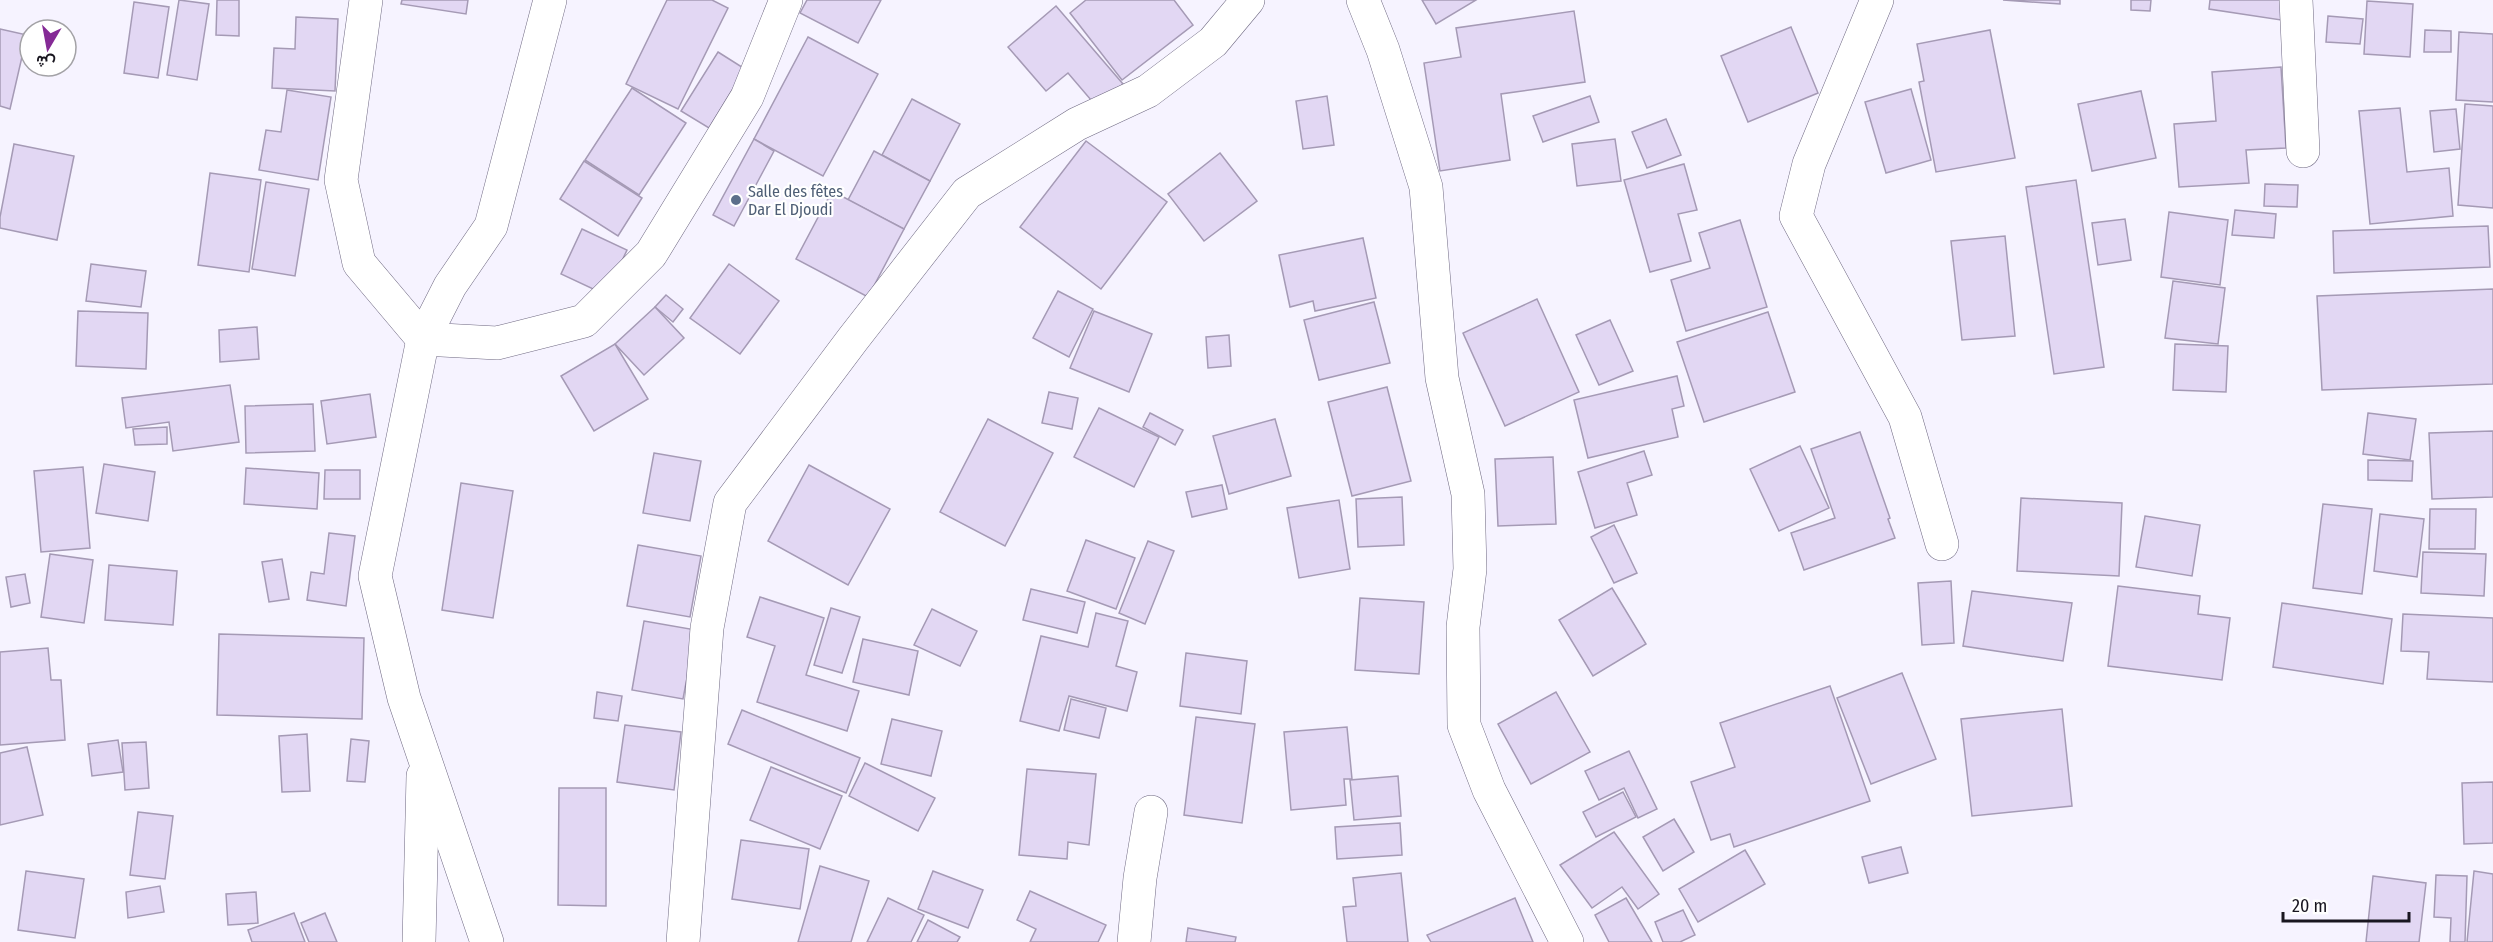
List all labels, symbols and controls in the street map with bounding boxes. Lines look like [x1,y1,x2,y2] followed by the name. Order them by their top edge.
[18,18,78,78] north arrow
[34,51,57,73] text: ش
[748,182,843,219] place label: Salle des fêtes Dar El Djoudi
[729,193,743,207] marker: Salle des fêtes Dar El Djoudi
[2283,885,2409,923] scale bar
[2292,895,2327,917] text: 20 m

